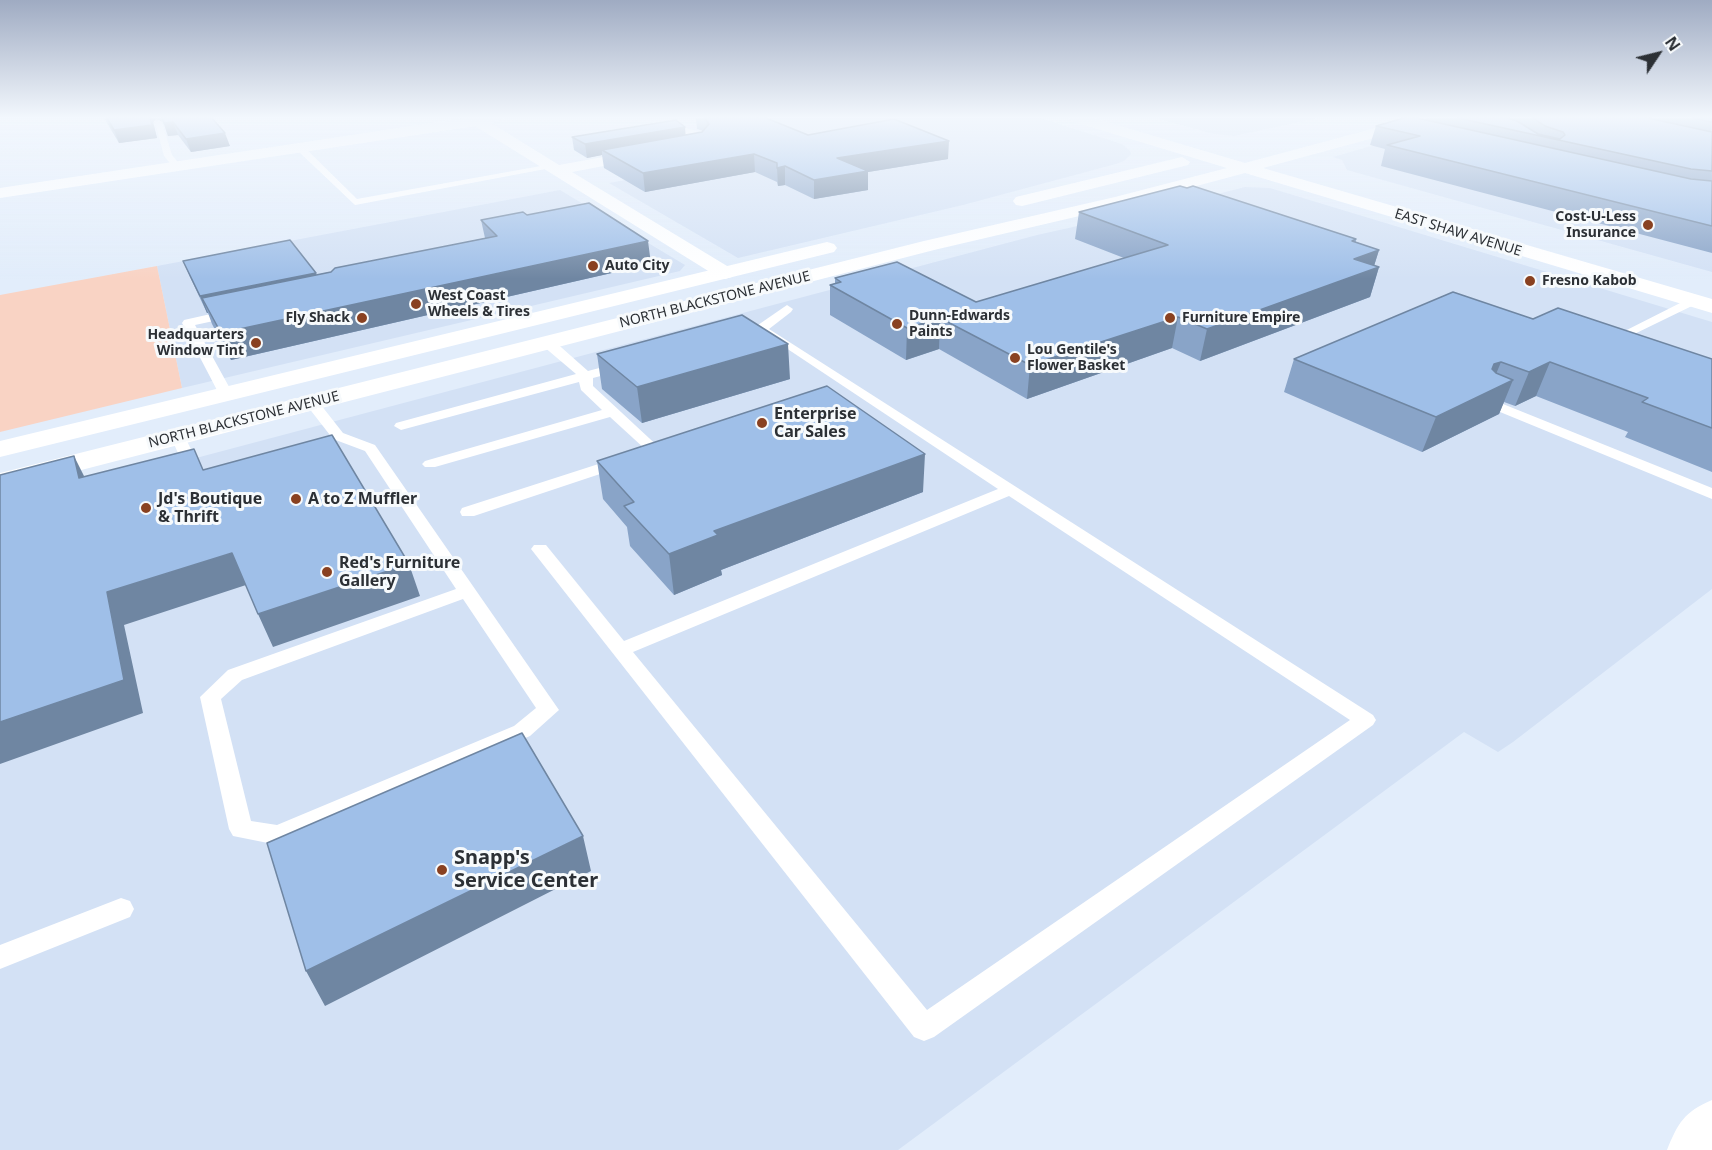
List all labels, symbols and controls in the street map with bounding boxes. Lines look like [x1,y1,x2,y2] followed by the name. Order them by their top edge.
[1628,24,1688,84] north arrow
[1660,32,1685,55] text: N
[1392,206,1524,260] street label: EAST SHAW AVENUE
[1555,209,1636,242] place label: Cost-U-Less Insurance
[1641,218,1655,232] marker: Cost-U-Less Insurance
[605,258,669,274] place label: Auto City
[586,259,600,273] marker: Auto City
[618,268,812,332] street label: NORTH BLACKSTONE AVENUE
[1542,273,1637,289] place label: Fresno Kabob
[1523,274,1537,288] marker: Fresno Kabob
[428,288,530,320] place label: West Coast Wheels & Tires
[409,297,423,311] marker: West Coast Wheels & Tires
[909,308,1010,340] place label: Dunn-Edwards Paints
[285,310,350,326] place label: Fly Shack
[1182,310,1300,326] place label: Furniture Empire
[355,311,369,325] marker: Fly Shack
[1163,311,1177,325] marker: Furniture Empire
[890,317,904,331] marker: Dunn-Edwards Paints
[147,327,244,360] place label: Headquarters Window Tint
[249,336,263,350] marker: Headquarters Window Tint
[1027,342,1125,374] place label: Lou Gentile's Flower Basket
[1008,351,1022,365] marker: Lou Gentile's Flower Basket
[147,388,341,452] street label: NORTH BLACKSTONE AVENUE
[774,404,857,442] place label: Enterprise Car Sales
[755,416,769,430] marker: Enterprise Car Sales
[158,489,262,527] place label: Jd's Boutique & Thrift
[308,489,417,509] place label: A to Z Muffler
[289,492,303,506] marker: A to Z Muffler
[139,501,153,515] marker: Jd's Boutique & Thrift
[339,553,460,591] place label: Red's Furniture Gallery
[320,565,334,579] marker: Red's Furniture Gallery
[454,846,598,893] place label: Snapp's Service Center
[435,863,449,877] marker: Snapp's Service Center

